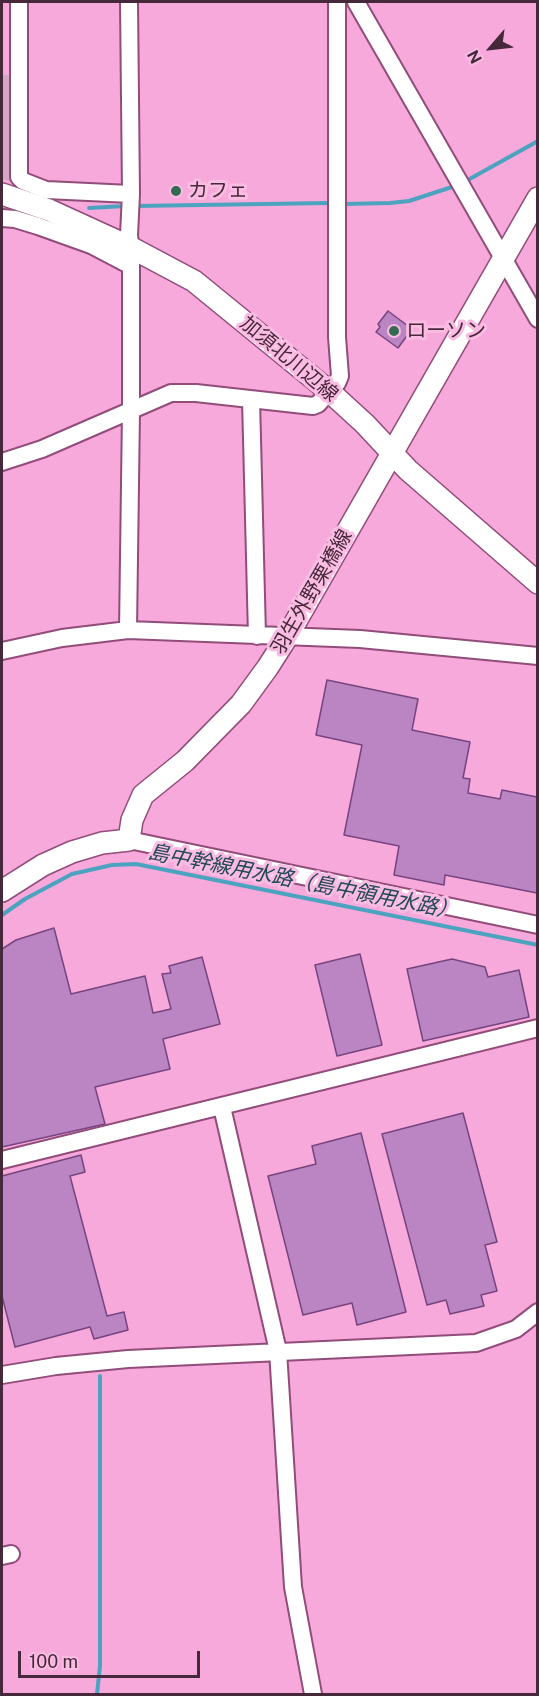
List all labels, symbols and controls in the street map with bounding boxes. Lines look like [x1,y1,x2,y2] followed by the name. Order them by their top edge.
[461,18,521,78] north arrow
[463,47,486,67] text: N
[188,179,248,203] place label: カフェ
[169,184,183,198] marker: カフェ
[235,311,343,407] street label: 加須北川辺線
[406,319,486,343] place label: ローソン
[387,324,401,338] marker: ローソン
[267,525,357,659] street label: 羽生外野栗橋線
[146,840,460,924] water label: 島中幹線用水路（島中領用水路）
[21,1639,202,1677] scale bar
[29,1651,78,1672] text: 100 m

